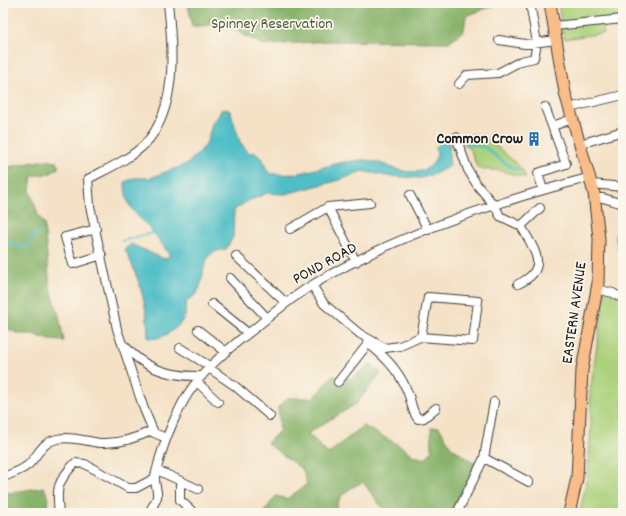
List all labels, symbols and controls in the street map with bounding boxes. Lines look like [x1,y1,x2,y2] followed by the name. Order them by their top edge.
[211,13,333,36] park label: Spinney Reservation
[437,128,523,151] place label: Common Crow
[526,131,542,147] building icon: Common Crow
[289,237,361,291] street label: POND ROAD
[556,260,594,365] street label: EASTERN AVENUE

